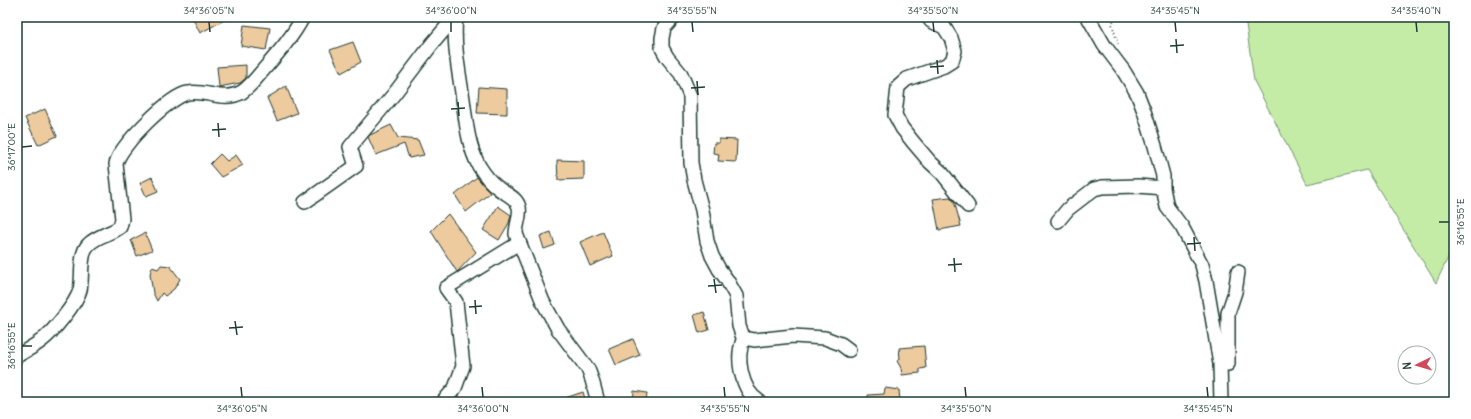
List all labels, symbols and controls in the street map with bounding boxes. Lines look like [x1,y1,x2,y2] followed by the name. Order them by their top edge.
[184,4,234,17] text: 34°36'05"N
[425,4,477,17] text: 34°36'00"N
[667,4,717,17] text: 34°35'55"N
[908,4,958,17] text: 34°35'50"N
[1150,4,1200,17] text: 34°35'45"N
[1391,4,1441,17] text: 34°35'40"N
[5,123,18,171] text: 36°17'00"E
[1454,198,1467,246] text: 36°16'55"E
[5,322,18,370] text: 36°16'55"E
[1397,345,1437,385] north arrow
[1400,361,1414,370] text: N
[217,402,267,415] text: 34°36'05"N
[457,402,509,415] text: 34°36'00"N
[700,402,750,415] text: 34°35'55"N
[941,402,991,415] text: 34°35'50"N
[1183,402,1233,415] text: 34°35'45"N

